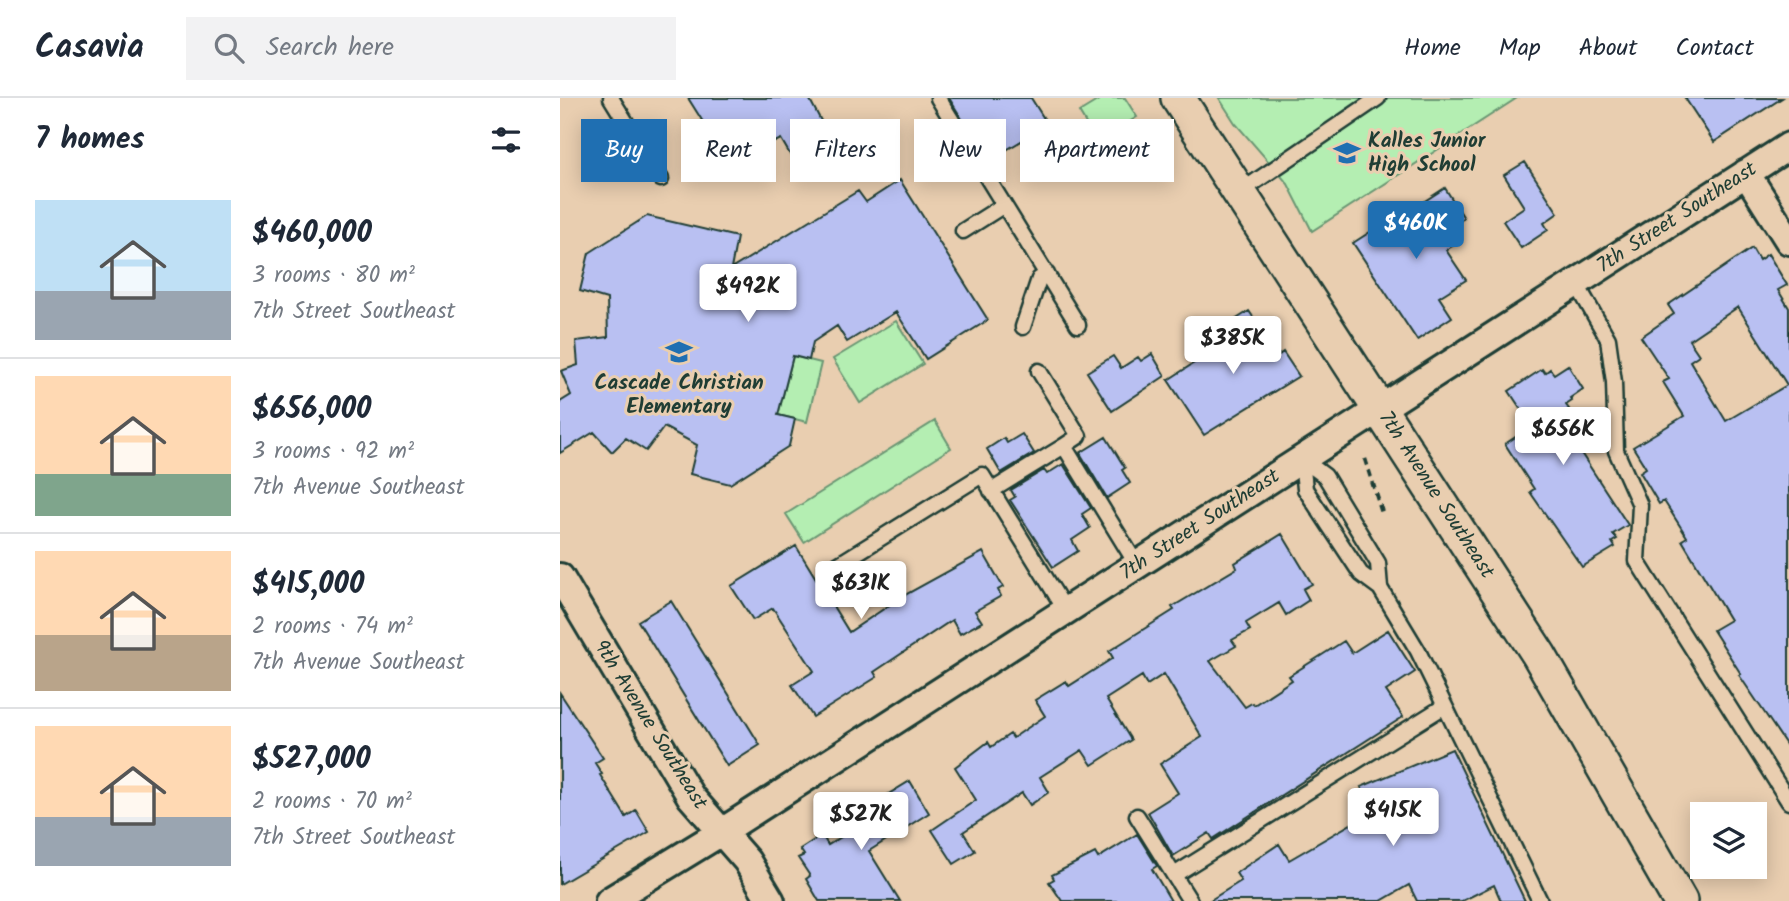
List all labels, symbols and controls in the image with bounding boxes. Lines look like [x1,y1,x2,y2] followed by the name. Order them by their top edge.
[186,17,676,80] search box
[35,22,144,75] text: Casavia
[266,27,394,69] text: Search here
[210,29,248,67] icon: search
[1404,29,1461,68] text: Home
[1499,29,1541,68] text: Map
[1579,29,1637,68] text: About
[1675,29,1754,68] text: Contact
[35,116,145,164] text: 7 homes
[581,119,667,182] chip: Buy
[681,119,776,182] chip: Rent
[790,119,900,182] chip: Filters
[914,119,1006,182] chip: New
[1020,119,1174,182] chip: Apartment
[487,121,525,159] icon: filters
[1368,125,1487,182] place label: Kalles Junior High School
[1332,138,1362,168] school or university icon: Kalles Junior High School
[1590,153,1765,282] street label: 7th Street Southeast
[1367,202,1465,261] pin: $460K
[1384,206,1448,242] text: $460K
[252,210,372,258] text: $460,000
[91,228,175,312] icon: home
[252,258,415,294] text: 3 rooms · 80 m²
[699,264,797,324] pin: $492K
[715,269,781,305] text: $492K
[252,294,455,330] text: 7th Street Southeast
[1184,316,1282,376] pin: $385K
[1200,321,1266,357] text: $385K
[664,337,694,367] school or university icon: Cascade Christian Elementary
[594,367,764,424] place label: Cascade Christian Elementary
[252,386,372,434] text: $656,000
[91,404,175,488] icon: home
[1369,405,1503,586] street label: 7th Avenue Southeast
[1514,408,1612,467] pin: $656K
[1531,412,1595,448] text: $656K
[252,434,414,470] text: 3 rooms · 92 m²
[1113,460,1288,589] street label: 7th Street Southeast
[252,470,465,506] text: 7th Avenue Southeast
[252,561,364,609] text: $415,000
[812,561,910,621] pin: $631K
[831,566,891,602] text: $631K
[91,579,175,663] icon: home
[252,609,413,645] text: 2 rooms · 74 m²
[584,634,716,817] street label: 9th Avenue Southeast
[252,645,465,681] text: 7th Avenue Southeast
[252,736,371,784] text: $527,000
[91,754,175,838] icon: home
[252,784,412,820] text: 2 rooms · 70 m²
[1344,788,1442,848] pin: $415K
[812,792,910,852] pin: $527K
[1364,793,1422,829] text: $415K
[829,797,893,833] text: $527K
[1690,802,1767,879] map controls
[1690,802,1767,879] button: layers
[252,820,455,856] text: 7th Street Southeast

